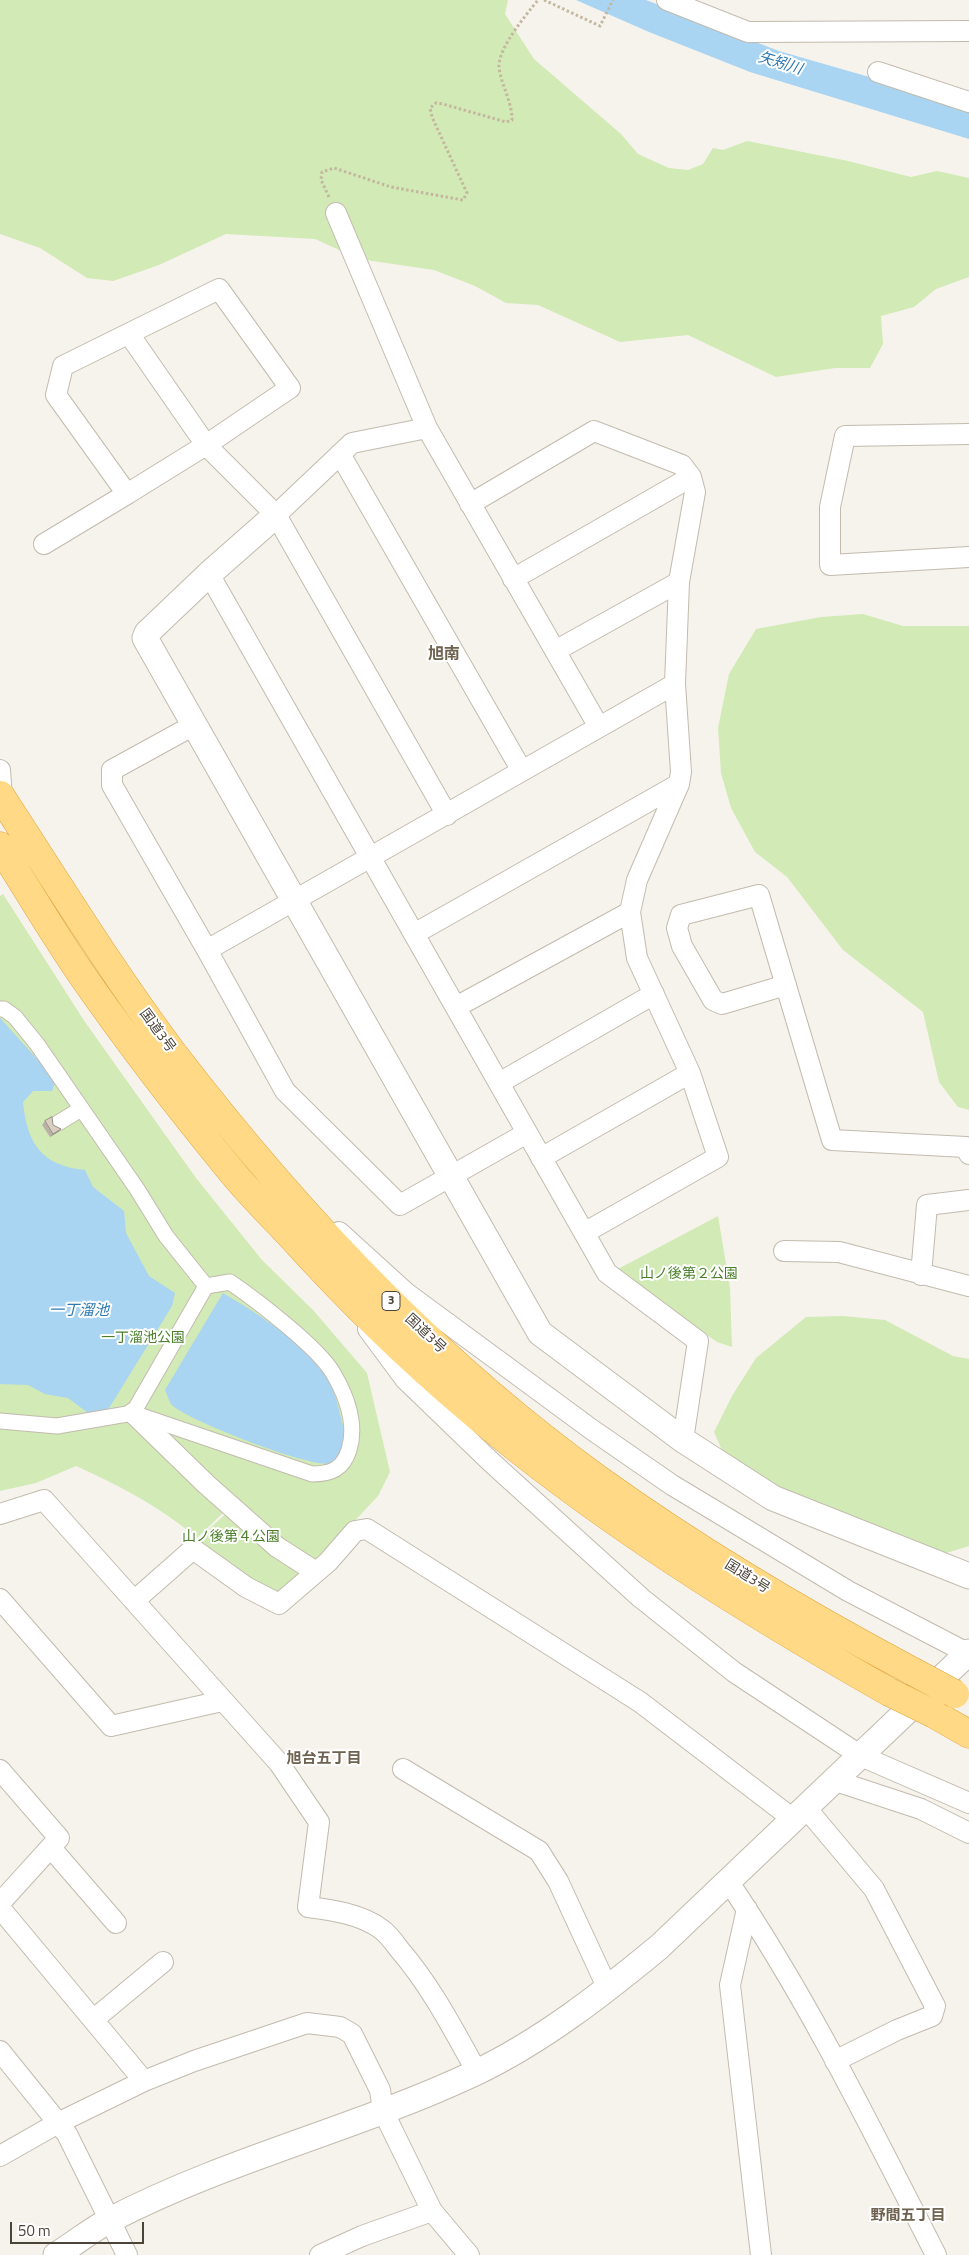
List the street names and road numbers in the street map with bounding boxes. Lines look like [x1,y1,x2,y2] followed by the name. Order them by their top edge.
[136,1006,178,1056] street label: 国道3号
[382,1292,400,1310] road number: 3
[401,1311,449,1357] street label: 国道3号
[721,1557,773,1597] street label: 国道3号

